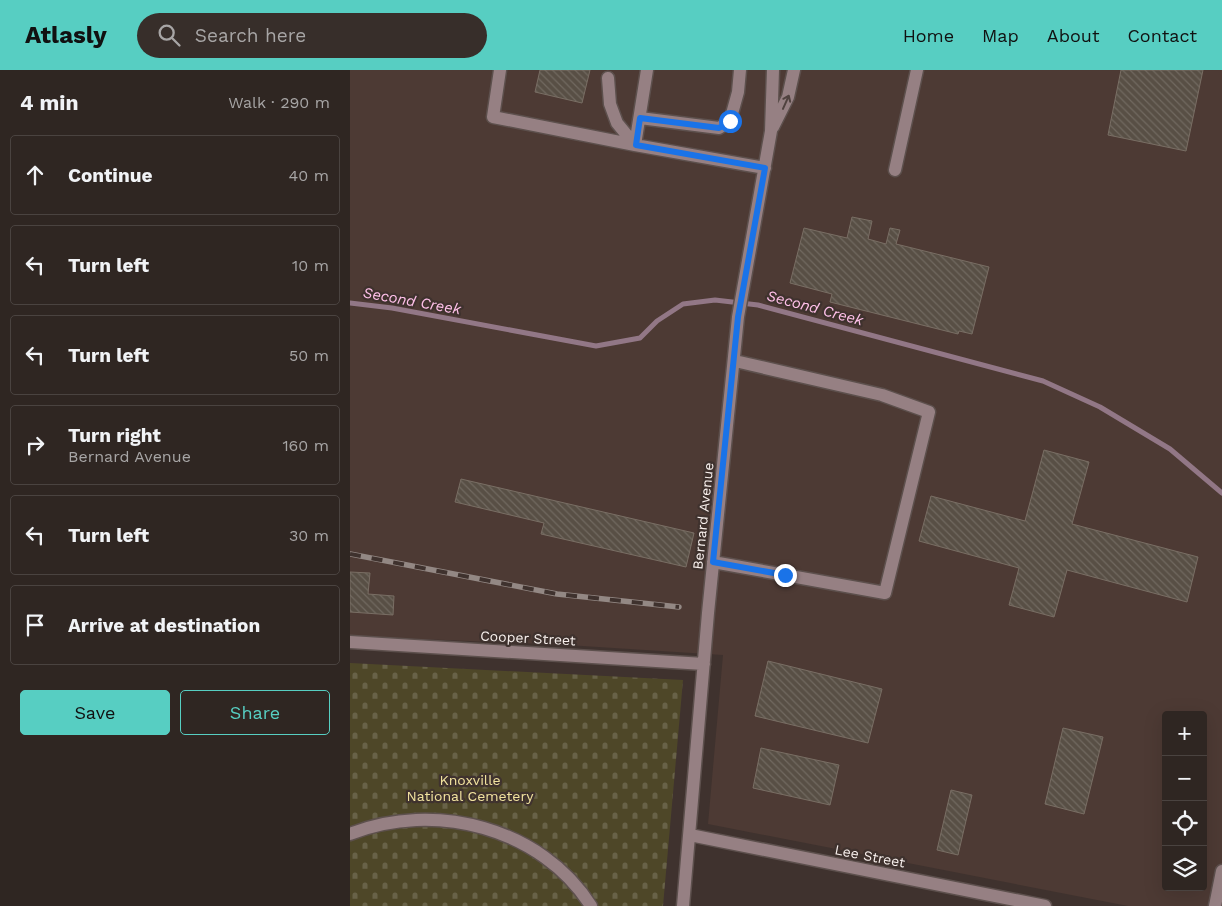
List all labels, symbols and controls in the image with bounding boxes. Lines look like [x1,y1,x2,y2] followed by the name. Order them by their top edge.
[137,13,487,58] search box
[25,21,107,49] text: Atlasly
[155,21,183,49] icon: search
[195,24,306,47] text: Search here
[903,25,954,46] text: Home
[982,25,1019,46] text: Map
[1047,25,1099,46] text: About
[1127,25,1197,46] text: Contact
[20,90,78,115] text: 4 min
[228,93,330,112] text: Walk · 290 m
[781,95,791,110] one-way arrow
[719,110,742,133] route start
[21,161,49,189] icon: ahead
[68,164,152,187] text: Continue
[289,166,329,185] text: 40 m
[21,251,49,279] icon: left
[68,254,149,277] text: Turn left
[292,256,329,275] text: 10 m
[362,284,463,319] water label: Second Creek
[765,286,866,330] water label: Second Creek
[21,341,49,369] icon: left
[68,344,149,367] text: Turn left
[289,346,329,365] text: 50 m
[68,424,161,447] text: Turn right
[21,431,49,459] icon: right
[282,436,329,455] text: 160 m
[68,447,191,466] text: Bernard Avenue
[689,462,717,570] street label: Bernard Avenue
[21,521,49,549] icon: left
[68,524,149,547] text: Turn left
[289,526,329,545] text: 30 m
[774,564,797,587] route end
[21,611,49,639] icon: arrive
[68,614,260,637] text: Arrive at destination
[480,628,576,648] street label: Cooper Street
[20,690,170,735] button: Save
[180,690,330,735] button: Share
[1162,711,1207,891] map controls
[1162,711,1207,756] button: +
[1162,756,1207,801] button: −
[407,772,534,804] park label: Knoxville National Cemetery
[1162,801,1207,846] button: locate
[834,841,907,871] street label: Lee Street
[1162,846,1207,891] button: layers

